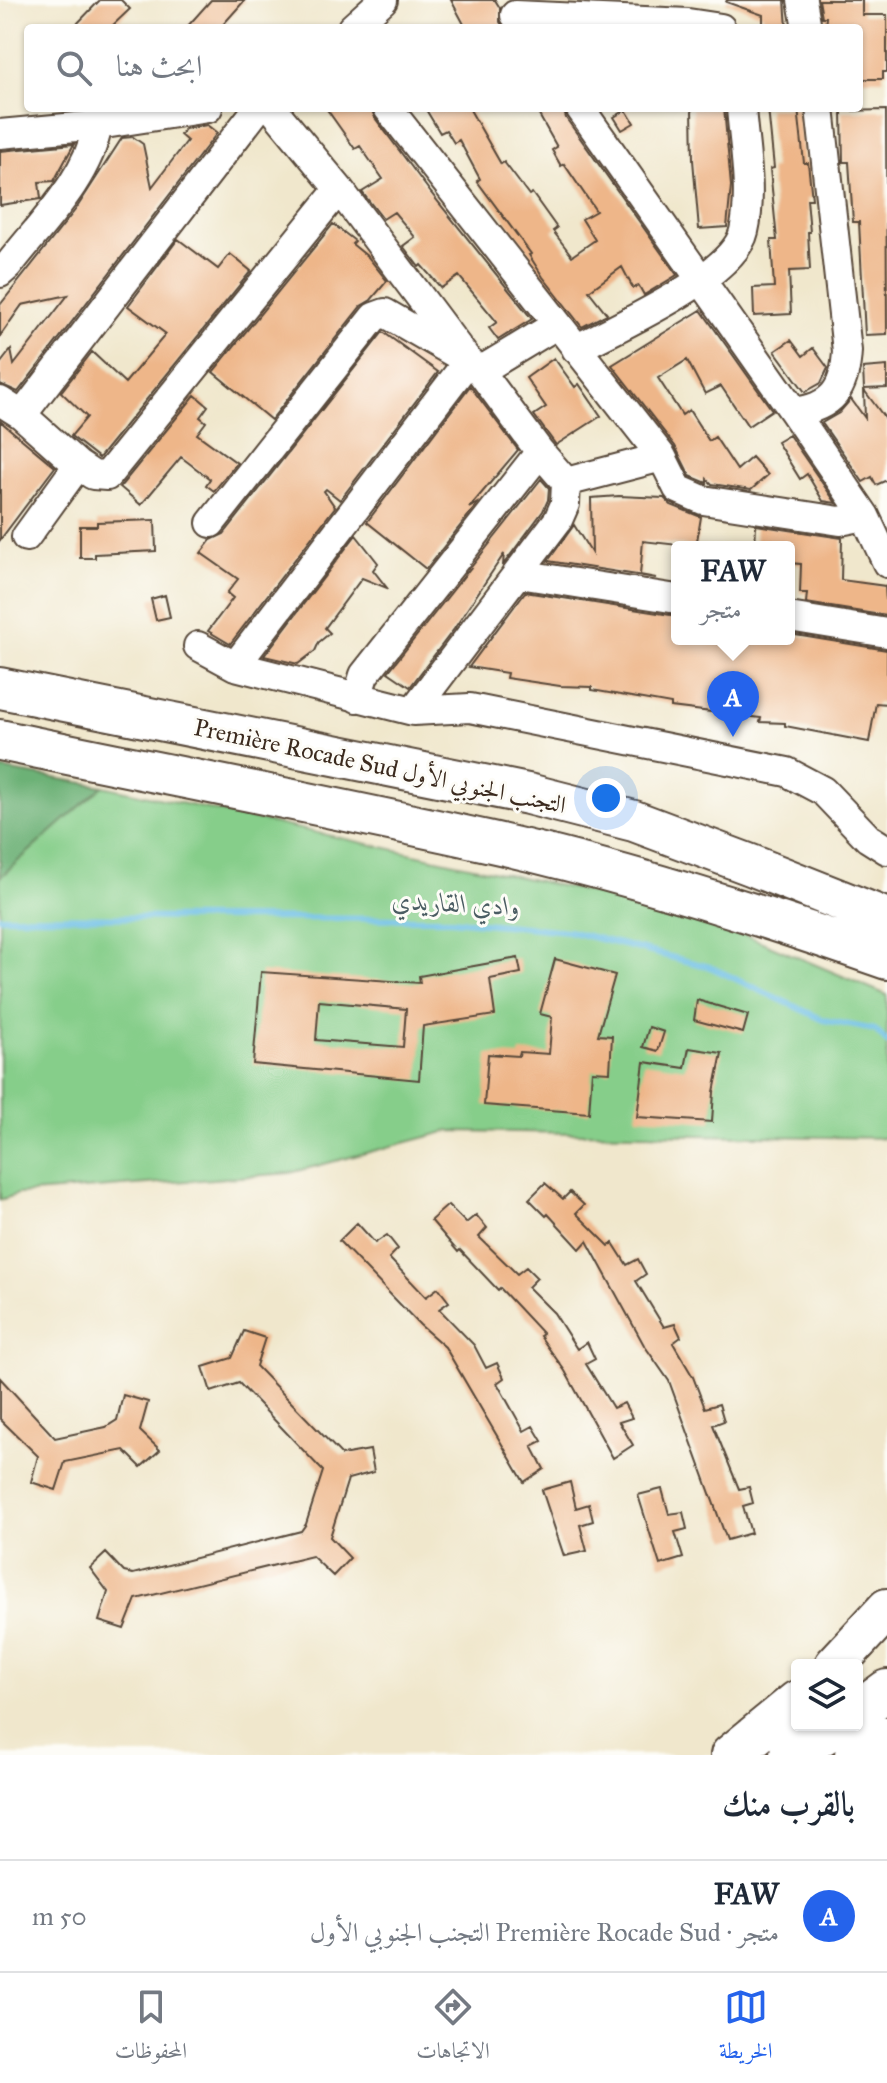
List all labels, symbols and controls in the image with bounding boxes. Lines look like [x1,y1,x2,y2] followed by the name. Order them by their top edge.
[24,24,863,112] search box
[52,46,96,90] icon: search
[116,48,202,84] text: ابحث هنا
[671,541,795,645] popup
[700,553,766,589] text: FAW
[700,593,742,625] text: متجر
[707,671,759,737] pin: A
[190,711,569,824] street label: Première Rocade Sud التجنب الجنوبي الأول
[586,778,626,818] your location
[391,884,521,927] water label: وادي القاريدي
[791,1659,863,1731] map controls
[791,1659,863,1731] button: layers
[722,1783,855,1824] text: بالقرب منك
[714,1876,779,1912] text: FAW
[32,1900,87,1932] text: 50 m
[820,1900,838,1932] text: A
[310,1916,779,1948] text: متجر · Première Rocade Sud التجنب الجنوبي الأول
[115,1985,187,2072] tab: المحفوظات
[416,1985,490,2072] tab: الاتجاهات
[719,1985,772,2072] tab: الخريطة

